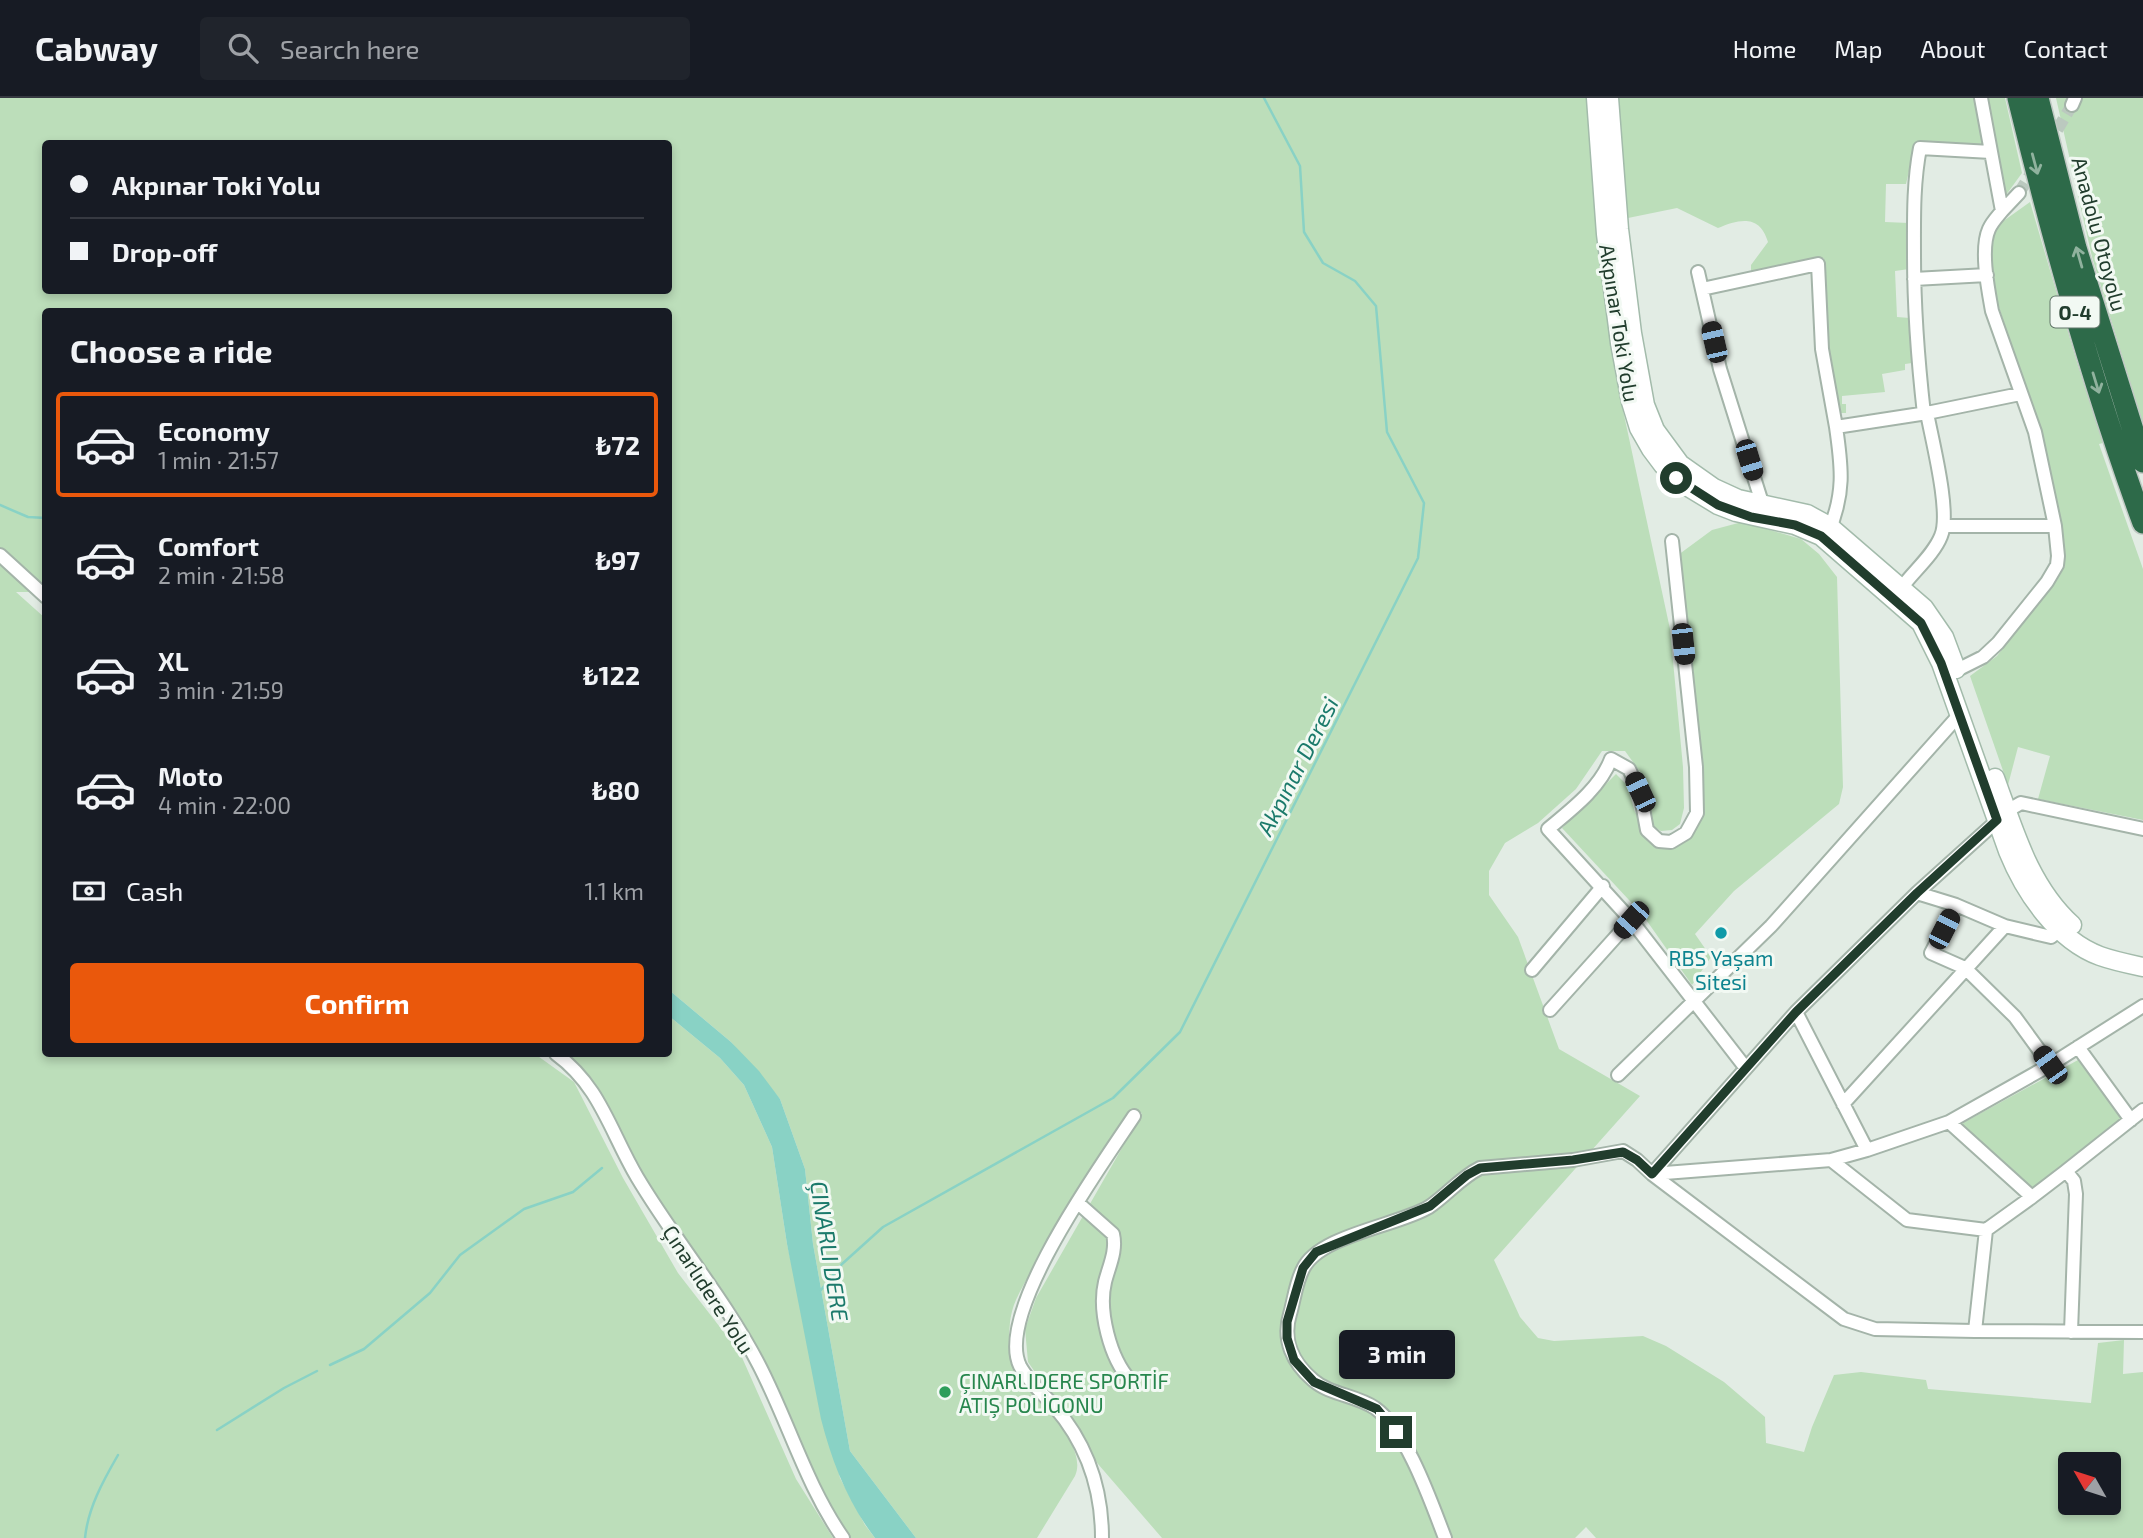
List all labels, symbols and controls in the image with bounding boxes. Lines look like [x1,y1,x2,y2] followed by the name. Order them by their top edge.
[200,17,690,80] search box
[35,28,158,68] text: Cabway
[224,29,262,67] icon: search
[280,33,420,64] text: Search here
[1733,34,1796,63] text: Home
[1834,34,1882,63] text: Map
[1920,34,1986,63] text: About
[2024,34,2108,63] text: Contact
[2029,152,2042,175] one-way arrow
[2067,154,2133,314] street label: Anadolu Otoyolu
[112,169,321,200] text: Akpınar Toki Yolu
[112,236,217,267] text: Drop-off
[1595,242,1645,404] street label: Akpınar Toki Yolu
[2072,246,2085,268] one-way arrow
[2050,296,2100,328] road number: O-4
[1700,319,1729,365] car
[70,331,273,369] text: Choose a ride
[2090,372,2103,394] one-way arrow
[74,413,137,476] icon: car
[158,415,270,446] text: Economy
[596,429,640,460] text: ₺72
[1733,437,1766,483] car
[158,446,279,474] text: 1 min · 21:57
[1660,462,1692,494] route start
[74,528,137,591] icon: car
[158,530,259,561] text: Comfort
[595,544,640,575] text: ₺97
[158,561,285,589] text: 2 min · 21:58
[1671,622,1696,666] car
[74,643,137,706] icon: car
[158,645,189,676] text: XL
[583,659,640,690] text: ₺122
[158,676,284,704] text: 3 min · 21:59
[1250,692,1344,841] water label: Akpınar Deresi
[74,758,137,821] icon: car
[158,760,223,791] text: Moto
[1622,769,1659,815] car
[592,774,640,805] text: ₺80
[158,791,291,819] text: 4 min · 22:00
[70,872,108,910] icon: cash
[126,875,183,906] text: Cash
[584,877,644,905] text: 1.1 km
[1610,897,1653,943] car
[1926,906,1963,952] car
[1713,925,1729,941] marker: RBS Yaşam Sitesi
[1669,945,1773,994] place label: RBS Yaşam Sitesi
[70,963,644,1043] button: Confirm
[2030,1042,2071,1088] car
[804,1179,855,1323] water label: ÇINARLI DERE
[656,1220,760,1359] street label: Çınarlıdere Yolu
[1338,1330,1454,1380] callout: 3 min
[1368,1340,1426,1368] text: 3 min
[959,1368,1169,1419] place label: ÇINARLIDERE SPORTİF ATIŞ POLİGONU
[937,1384,953,1400] marker: ÇINARLIDERE SPORTİF ATIŞ POLİGONU
[1380,1416,1412,1448] route end
[2058,1452,2121,1516] north arrow
[2058,1452,2121,1515] map controls

